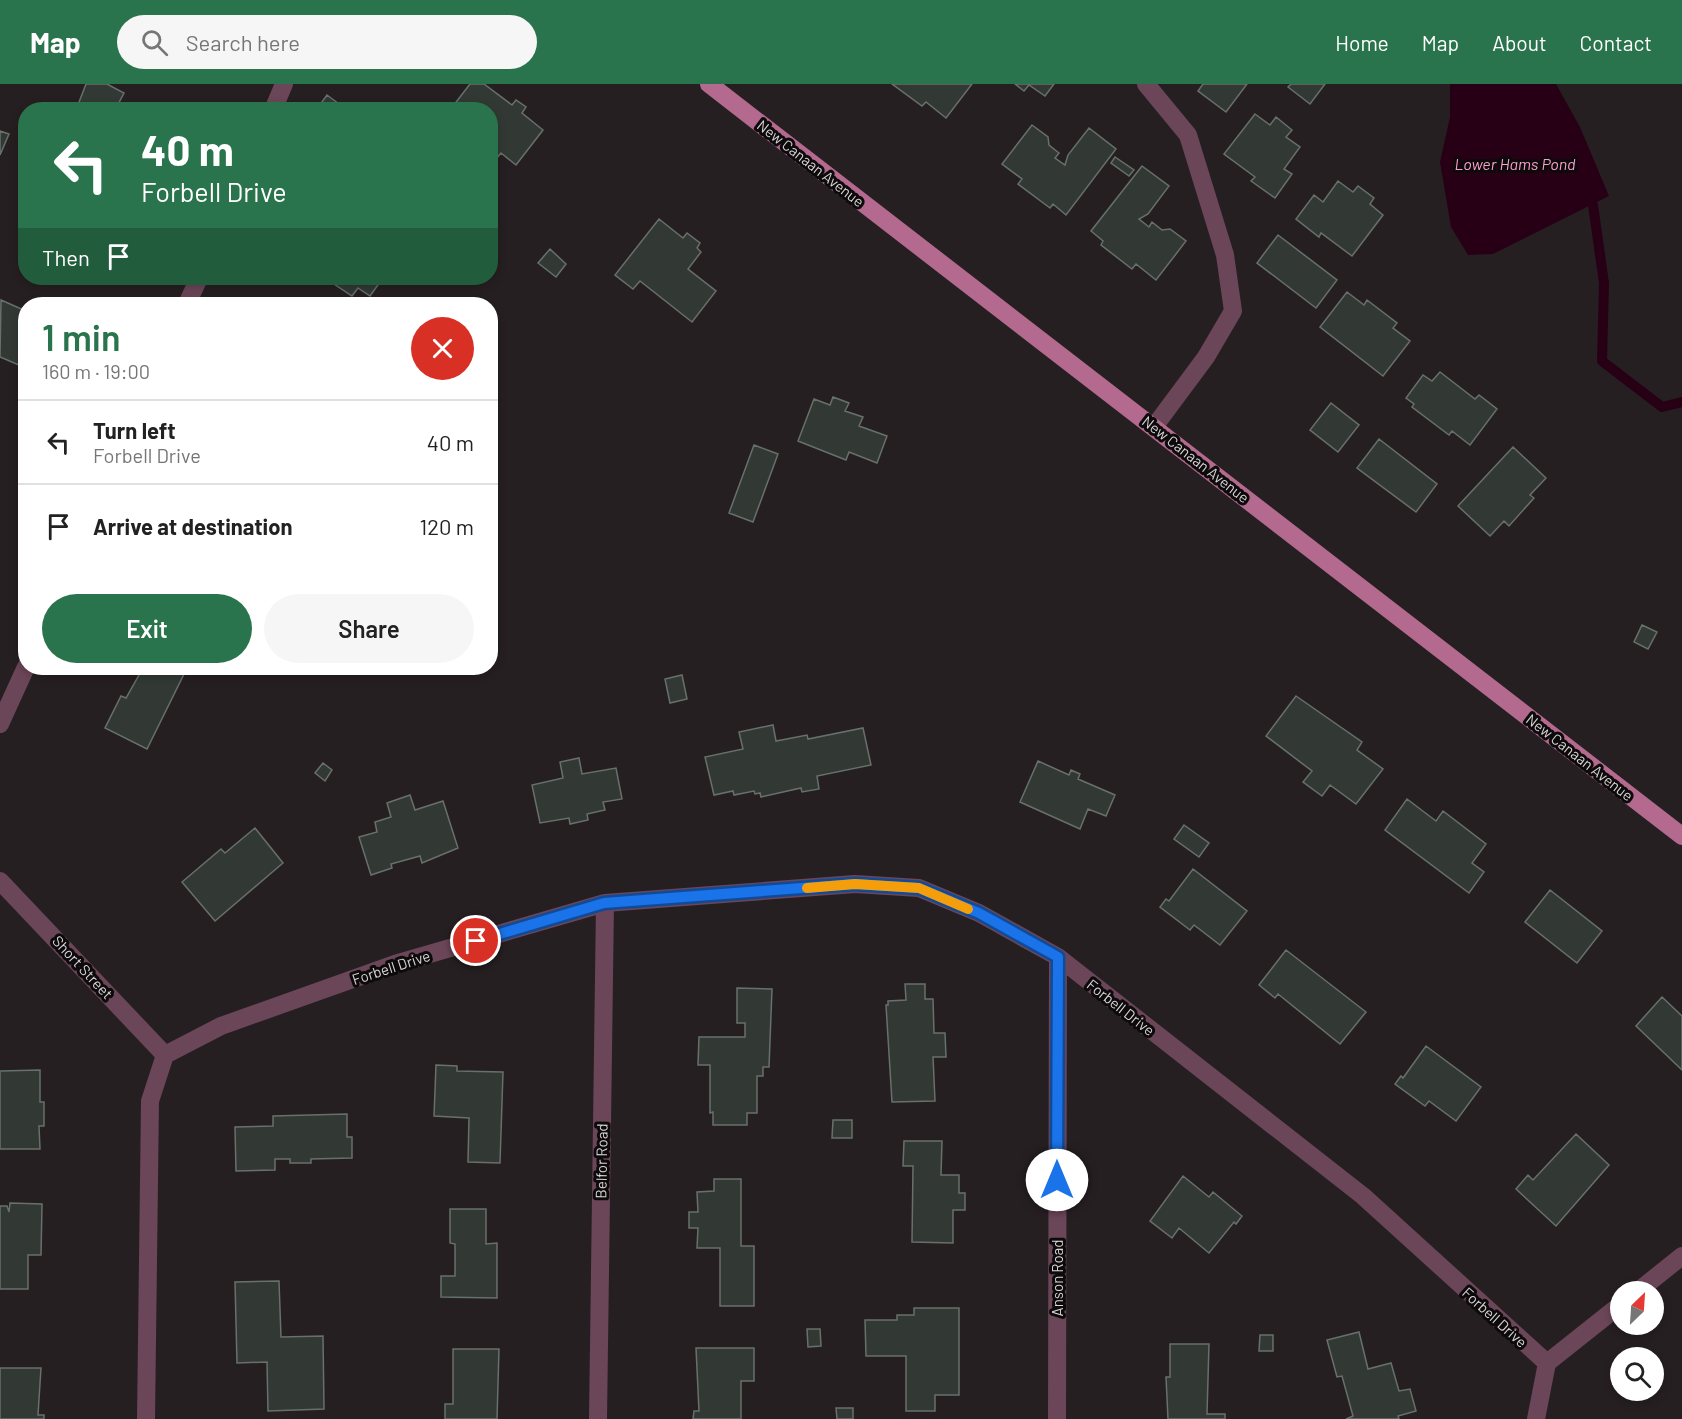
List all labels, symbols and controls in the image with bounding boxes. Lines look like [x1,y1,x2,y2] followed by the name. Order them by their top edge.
[117,15,537,69] search box
[30,25,81,59] text: Map
[138,26,171,59] icon: search
[186,29,300,55] text: Search here
[1335,30,1389,55] text: Home
[1422,30,1459,55] text: Map
[1492,30,1547,55] text: About
[1580,30,1652,55] text: Contact
[754,116,868,210] street label: New Canaan Avenue
[141,124,234,174] text: 40 m
[42,126,120,204] icon: left
[1455,154,1576,173] water label: Lower Hams Pond
[141,175,287,207] text: Forbell Drive
[102,240,135,273] icon: arrive
[42,244,90,270] text: Then
[42,315,121,358] text: 1 min
[411,317,474,380] button: close
[42,359,150,383] text: 160 m · 19:00
[1139,412,1253,506] street label: New Canaan Avenue
[93,417,176,443] text: Turn left
[42,426,75,459] icon: left
[427,429,474,455] text: 40 m
[93,443,201,467] text: Forbell Drive
[42,510,75,543] icon: arrive
[93,513,292,539] text: Arrive at destination
[419,513,474,539] text: 120 m
[42,594,252,663] button: Exit
[264,594,474,663] button: Share
[1523,710,1637,804] street label: New Canaan Avenue
[450,915,501,966] pin
[459,924,492,957] icon: arrive
[49,932,117,1002] street label: Short Street
[350,946,432,988] street label: Forbell Drive
[1084,975,1158,1039] street label: Forbell Drive
[591,1123,611,1199] street label: Belfor Road
[1025,1148,1089,1212] position arrow
[1048,1240,1066,1316] street label: Anson Road
[1610,1281,1664,1335] north arrow
[1610,1281,1664,1401] map controls
[1459,1283,1531,1351] street label: Forbell Drive
[1610,1347,1664,1401] button: search

